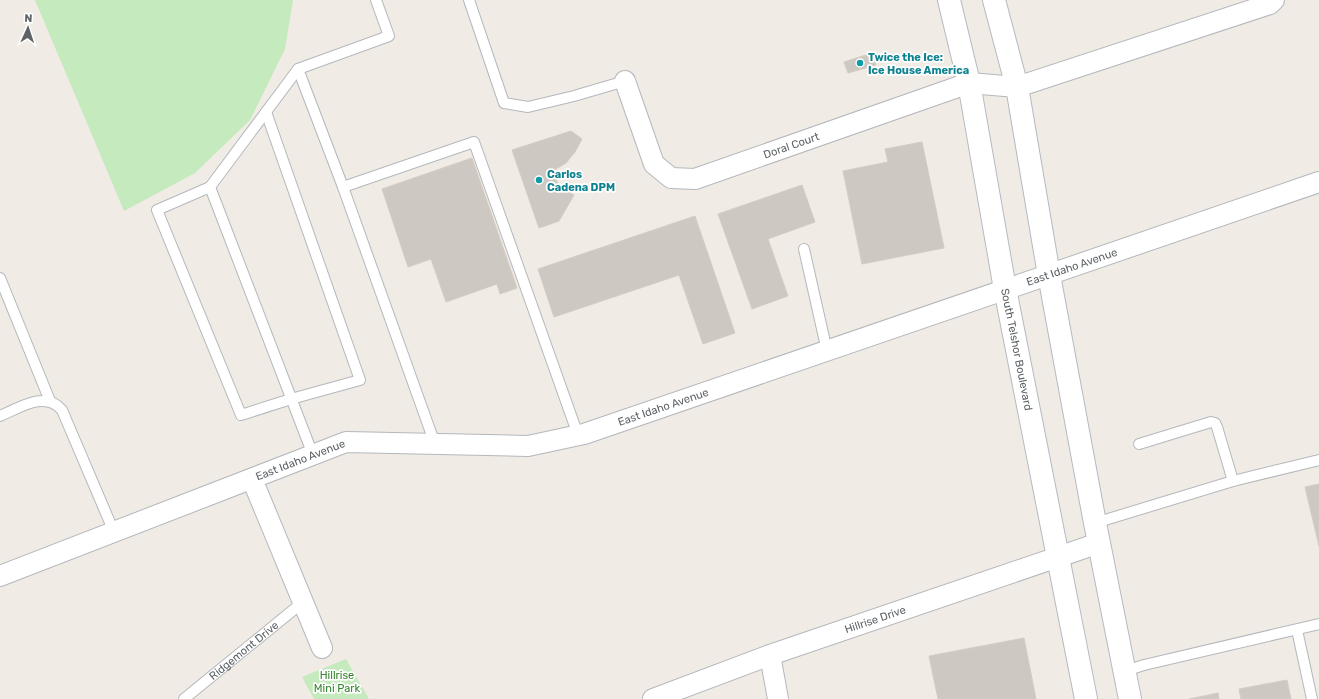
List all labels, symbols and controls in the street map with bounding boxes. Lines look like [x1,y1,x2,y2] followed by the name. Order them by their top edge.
[8,8,48,48] north arrow
[24,12,33,25] text: N
[868,51,969,77] place label: Twice the Ice: Ice House America
[855,58,865,68] marker: Twice the Ice: Ice House America
[762,129,822,161] street label: Doral Court
[547,168,615,194] place label: Carlos Cadena DPM
[534,175,544,185] marker: Carlos Cadena DPM
[1025,245,1119,288] street label: East Idaho Avenue
[999,287,1035,412] street label: South Telshor Boulevard
[616,385,710,428] street label: East Idaho Avenue
[254,436,347,483] street label: East Idaho Avenue
[843,603,907,636] street label: Hillrise Drive
[206,618,281,682] street label: Ridgemont Drive
[314,669,360,695] park label: Hillrise Mini Park

